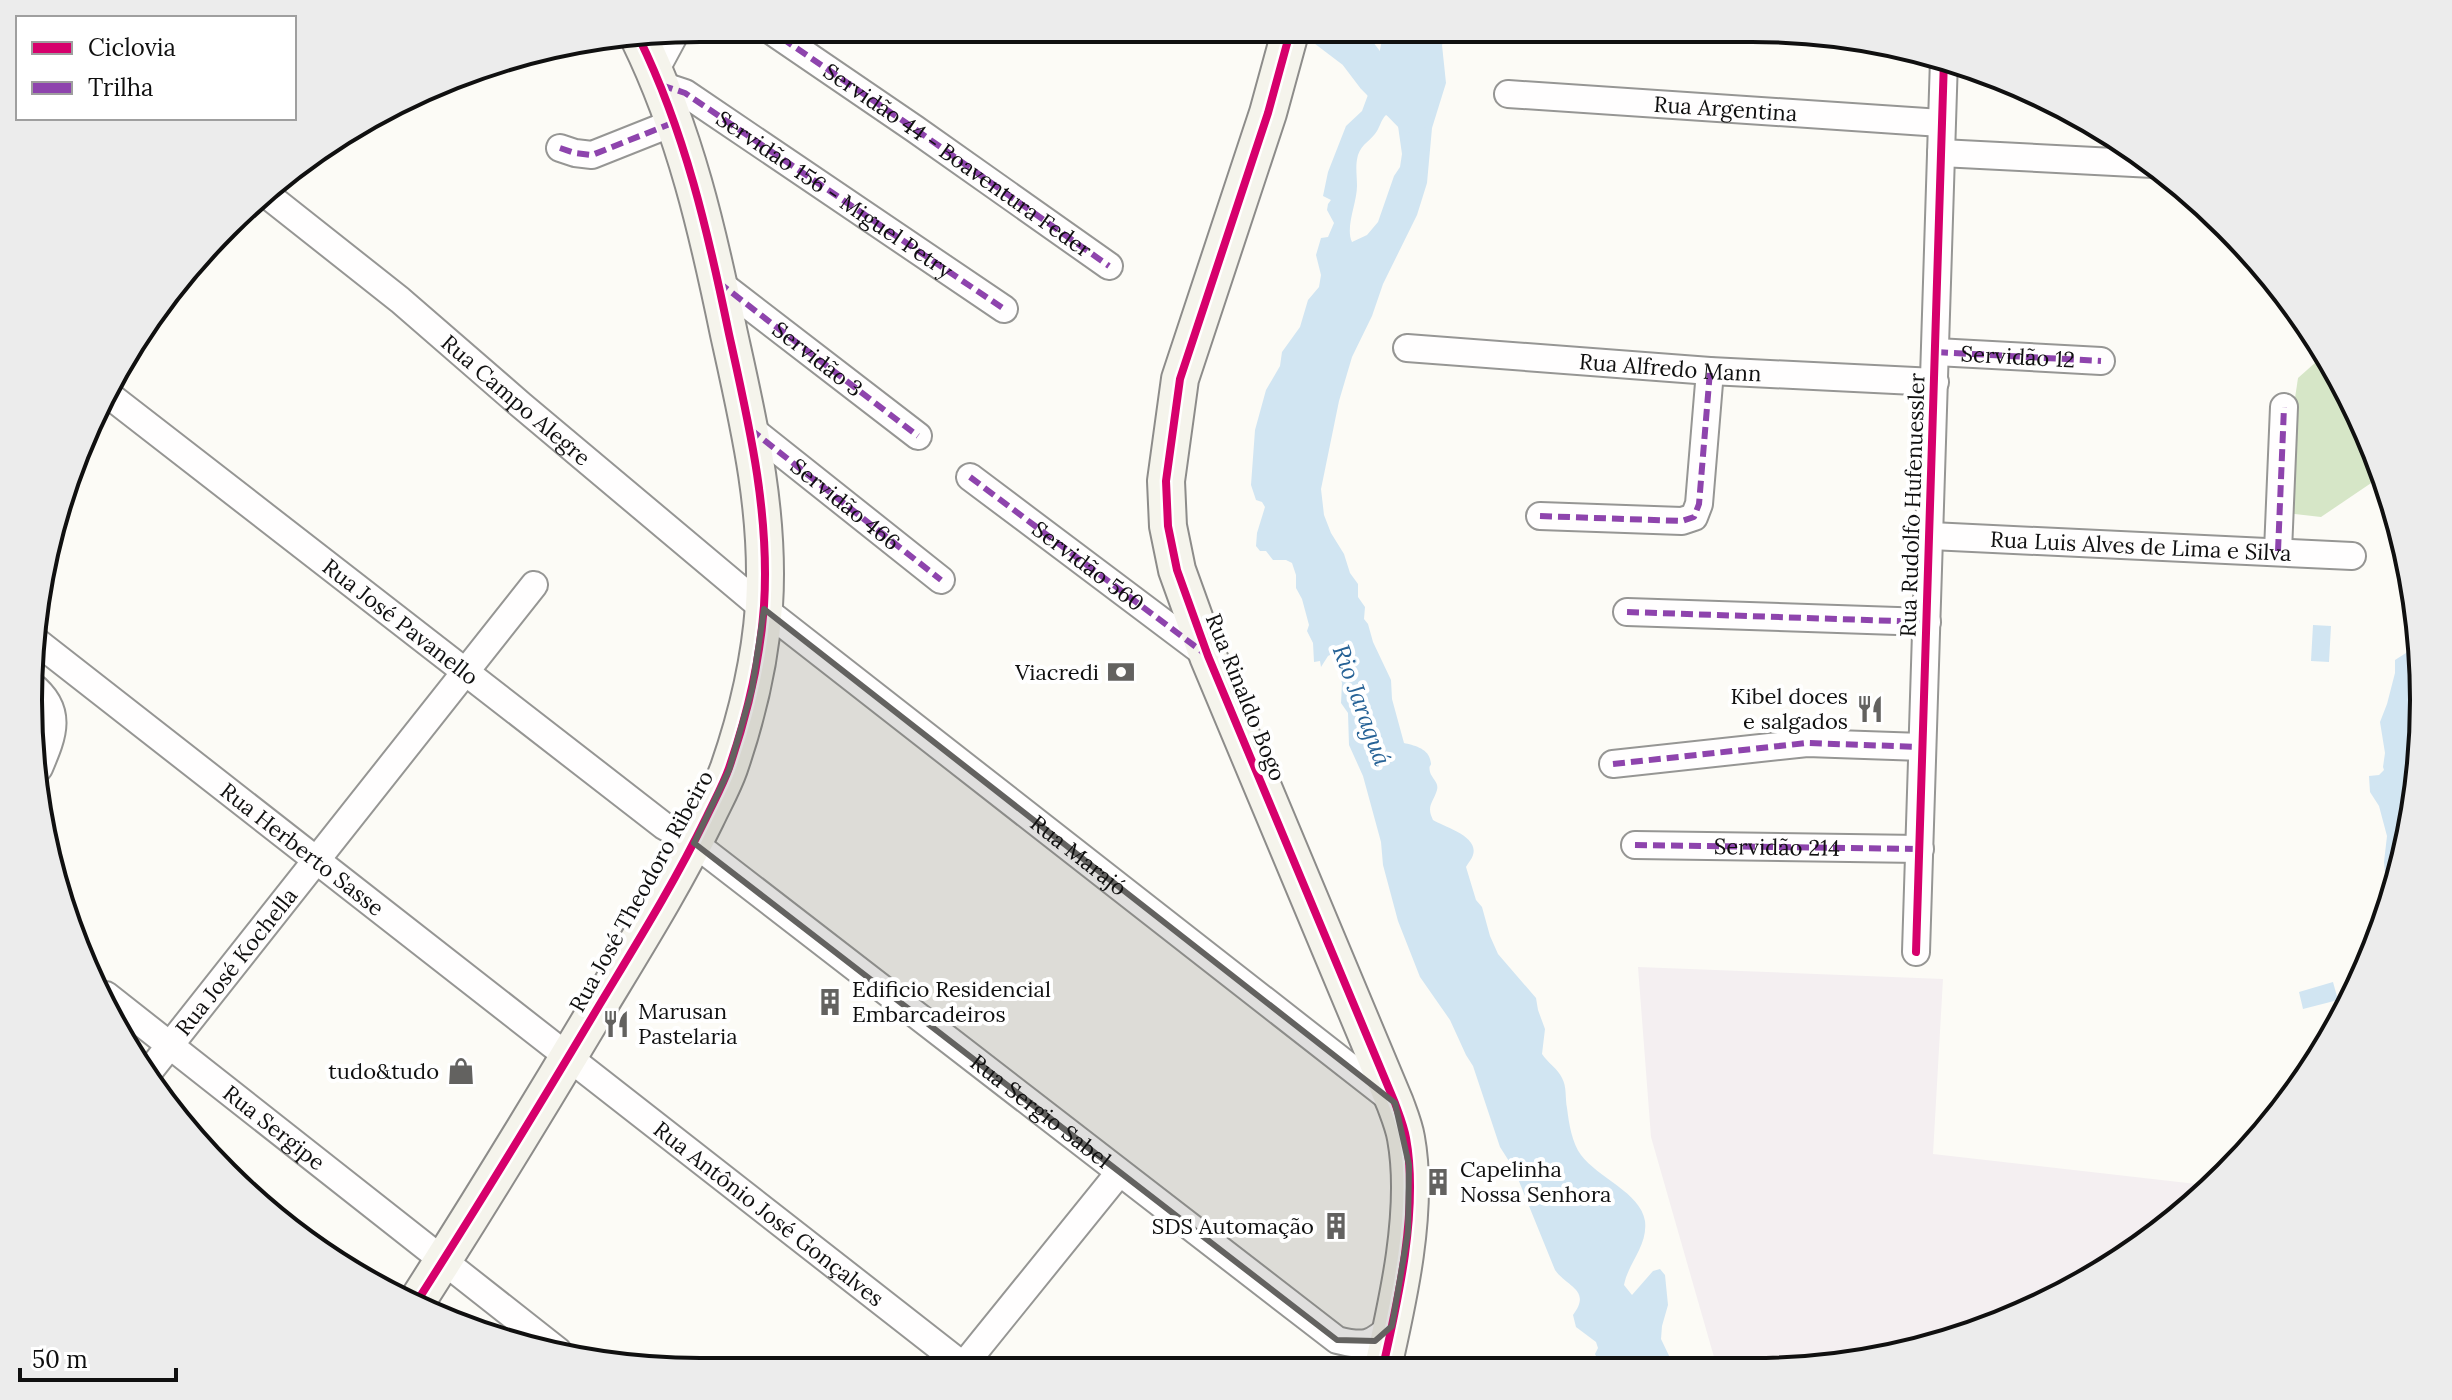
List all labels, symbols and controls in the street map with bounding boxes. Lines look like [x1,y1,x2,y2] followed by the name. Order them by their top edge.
[16,16,296,120] legend
[88,32,176,63] text: Ciclovia
[818,57,1098,264] street label: Servidão 44 - Boaventura Feder
[88,72,153,103] text: Trilha
[1653,90,1798,127] street label: Rua Argentina
[711,104,959,285] street label: Servidão 156 - Miguel Petry
[767,315,869,403] street label: Servidão 3
[436,328,596,472] street label: Rua Campo Alegre
[1960,339,2076,374] street label: Servidão 12
[1578,347,1762,387] street label: Rua Alfredo Mann
[1893,372,1931,638] street label: Rua Rudolfo Hufenuessler
[785,452,906,556] street label: Servidão 466
[1027,515,1150,617] street label: Servidão 560
[1989,525,2292,567] street label: Rua Luis Alves de Lima e Silva
[317,552,484,691] street label: Rua José Pavanello
[1200,609,1292,785] street label: Rua Rinaldo Bogo
[1326,640,1399,771] water label: Rio Jaraguá
[1106,657,1136,687] bank icon: Viacredi
[1014,658,1099,686] place label: Viacredi
[1731,682,1848,735] place label: Kibel doces e salgados
[1855,694,1885,724] restaurant icon: Kibel doces e salgados
[563,765,719,1017] street label: Rua José Theodoro Ribeiro
[215,777,390,922] street label: Rua Herberto Sasse
[1025,809,1133,902] street label: Rua Marajó
[1714,832,1840,862] street label: Servidão 214
[169,882,303,1041] street label: Rua José Kochella
[852,975,1051,1028] place label: Edificio Residencial Embarcadeiros
[815,987,845,1017] building icon: Edificio Residencial Embarcadeiros
[638,997,738,1050] place label: Marusan Pastelaria
[601,1009,631,1039] restaurant icon: Marusan Pastelaria
[965,1048,1117,1174] street label: Rua Sergio Sabel
[446,1056,476,1086] shop icon: tudo&tudo
[328,1057,439,1085] place label: tudo&tudo
[218,1079,331,1176] street label: Rua Sergipe
[648,1115,889,1312] street label: Rua Antônio José Gonçalves
[1460,1155,1611,1208] place label: Capelinha Nossa Senhora
[1423,1167,1453,1197] building icon: Capelinha Nossa Senhora
[1321,1211,1351,1241] building icon: SDS Automação
[1152,1212,1314,1240] place label: SDS Automação
[20,1332,176,1382] scale bar
[32,1344,88,1375] text: 50 m

